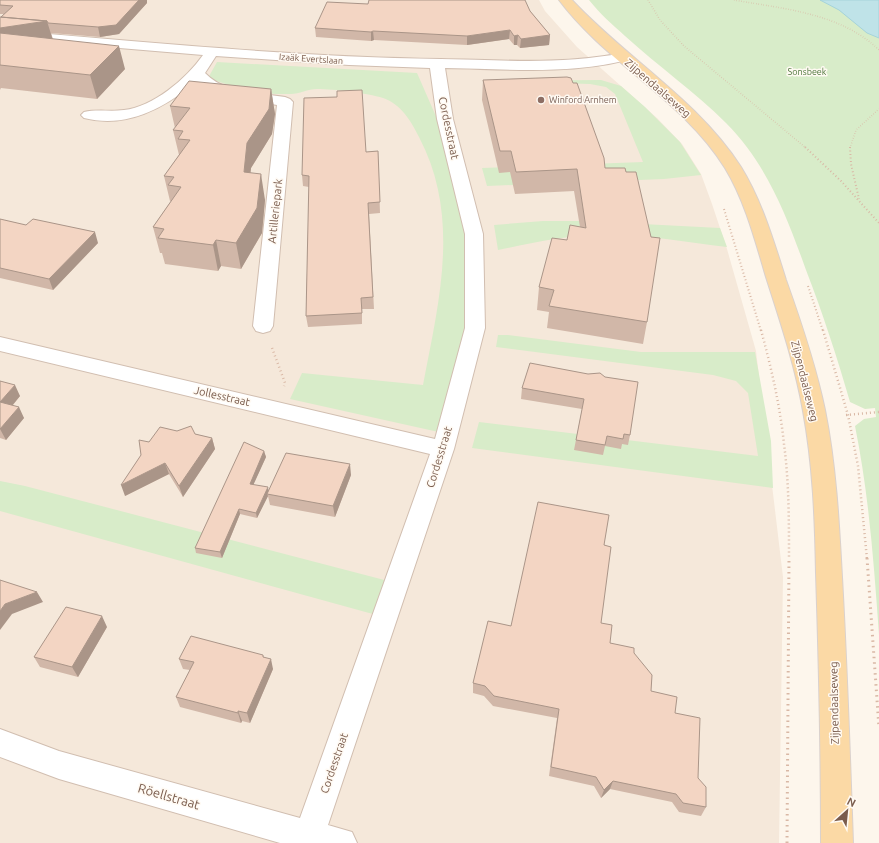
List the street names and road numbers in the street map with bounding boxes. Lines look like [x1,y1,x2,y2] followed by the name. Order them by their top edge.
[279,52,343,66] street label: Izaäk Evertslaan
[623,56,693,120] street label: Zijpendaalseweg
[437,96,462,161] street label: Cordesstraat
[266,178,284,244] street label: Artilleriepark
[789,339,821,423] street label: Zijpendaalseweg
[193,384,252,408] street label: Jollesstraat
[424,424,454,489] street label: Cordesstraat
[827,661,841,745] street label: Zijpendaalseweg
[318,730,350,795] street label: Cordesstraat
[136,780,202,812] street label: Röellstraat

